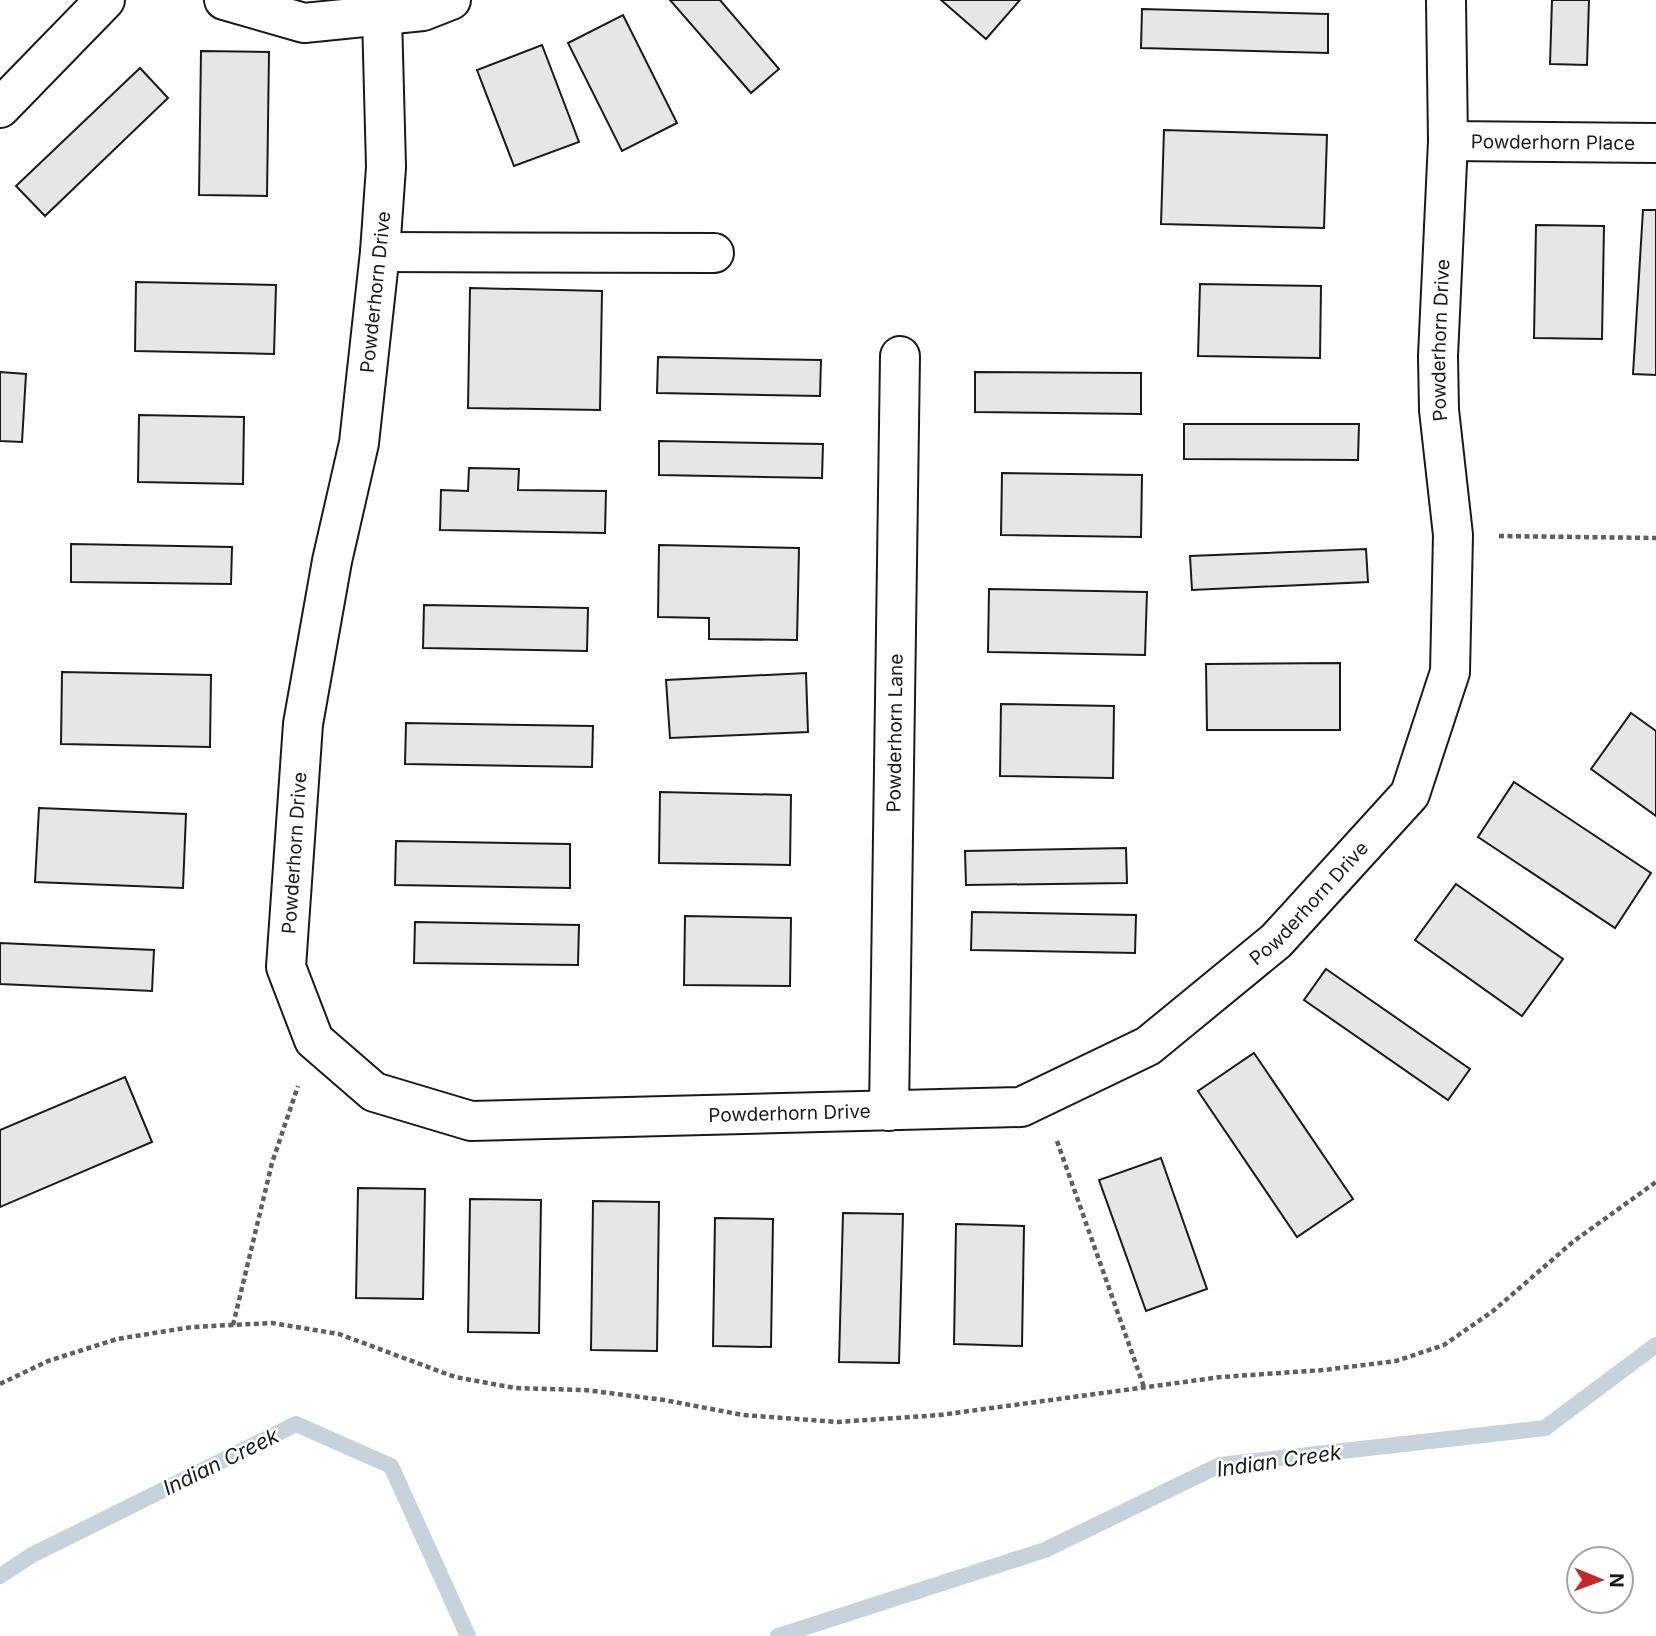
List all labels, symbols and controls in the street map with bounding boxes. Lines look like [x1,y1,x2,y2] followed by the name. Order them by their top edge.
[1471,130,1635,155] street label: Powderhorn Place
[356,210,395,374] street label: Powderhorn Drive
[1427,259,1454,423] street label: Powderhorn Drive
[882,653,908,813] street label: Powderhorn Lane
[277,771,312,935] street label: Powderhorn Drive
[1245,837,1373,970] street label: Powderhorn Drive
[708,1100,871,1127] street label: Powderhorn Drive
[159,1423,283,1500] water label: Indian Creek
[1215,1439,1343,1482] water label: Indian Creek
[1565,1545,1635,1615] north arrow
[1605,1573,1628,1588] text: N

